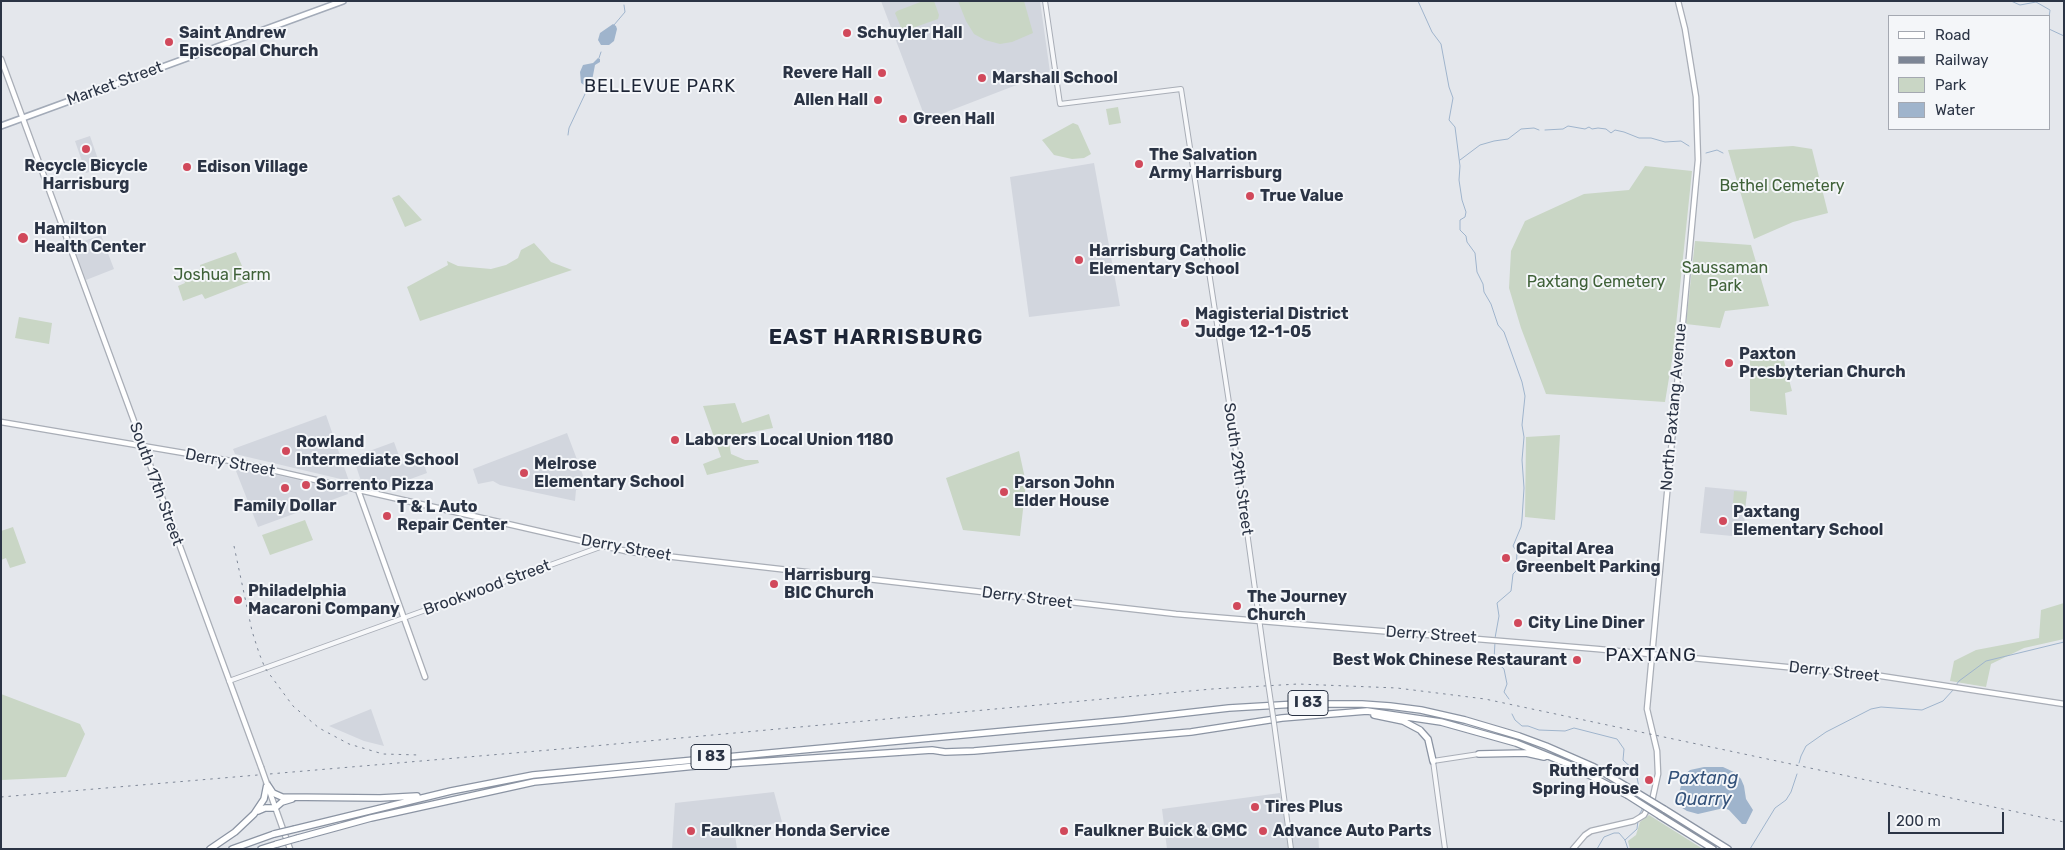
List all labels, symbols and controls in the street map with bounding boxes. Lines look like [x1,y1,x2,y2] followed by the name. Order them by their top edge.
[1888,15,2050,130] legend
[179,23,318,61] place label: Saint Andrew Episcopal Church
[857,23,963,43] place label: Schuyler Hall
[1935,26,1971,44] text: Road
[841,27,853,39] marker: Schuyler Hall
[163,36,175,48] marker: Saint Andrew Episcopal Church
[1935,51,1989,69] text: Railway
[64,58,166,110] street label: Market Street
[783,63,872,83] place label: Revere Hall
[876,67,888,79] marker: Revere Hall
[992,68,1118,88] place label: Marshall School
[976,72,988,84] marker: Marshall School
[582,76,738,98] district label: BELLEVUE PARK
[1935,76,1966,94] text: Park
[794,90,868,110] place label: Allen Hall
[872,94,884,106] marker: Allen Hall
[1935,101,1975,119] text: Water
[913,109,995,129] place label: Green Hall
[897,113,909,125] marker: Green Hall
[80,143,92,155] marker: Recycle Bicycle Harrisburg
[1149,145,1282,183] place label: The Salvation Army Harrisburg
[24,156,148,194] place label: Recycle Bicycle Harrisburg
[197,157,308,177] place label: Edison Village
[1133,158,1145,170] marker: The Salvation Army Harrisburg
[181,161,193,173] marker: Edison Village
[1719,176,1845,196] park label: Bethel Cemetery
[1260,186,1344,206] place label: True Value
[1244,190,1256,202] marker: True Value
[34,219,146,257] place label: Hamilton Health Center
[16,231,30,245] marker: Hamilton Health Center
[1089,241,1246,279] place label: Harrisburg Catholic Elementary School
[1073,254,1085,266] marker: Harrisburg Catholic Elementary School
[1682,258,1768,296] park label: Saussaman Park
[173,265,271,285] park label: Joshua Farm
[1527,272,1665,292] park label: Paxtang Cemetery
[1195,304,1349,342] place label: Magisterial District Judge 12-1-05
[1179,317,1191,329] marker: Magisterial District Judge 12-1-05
[1657,322,1691,492] street label: North Paxtang Avenue
[767,325,985,351] district label: EAST HARRISBURG
[1739,344,1906,382] place label: Paxton Presbyterian Church
[1723,357,1735,369] marker: Paxton Presbyterian Church
[1219,401,1257,537] street label: South 29th Street
[125,420,187,548] street label: South 17th Street
[685,430,894,450] place label: Laborers Local Union 1180
[296,432,459,470] place label: Rowland Intermediate School
[669,434,681,446] marker: Laborers Local Union 1180
[183,445,277,481] street label: Derry Street
[280,445,292,457] marker: Rowland Intermediate School
[534,454,684,492] place label: Melrose Elementary School
[518,467,530,479] marker: Melrose Elementary School
[1014,473,1115,511] place label: Parson John Elder House
[316,475,434,495] place label: Sorrento Pizza
[300,479,312,491] marker: Sorrento Pizza
[279,482,291,494] marker: Family Dollar
[998,486,1010,498] marker: Parson John Elder House
[234,496,336,516] place label: Family Dollar
[397,497,507,535] place label: T & L Auto Repair Center
[1733,502,1883,540] place label: Paxtang Elementary School
[381,510,393,522] marker: T & L Auto Repair Center
[1717,515,1729,527] marker: Paxtang Elementary School
[579,531,673,565] street label: Derry Street
[1516,539,1661,577] place label: Capital Area Greenbelt Parking
[1500,552,1512,564] marker: Capital Area Greenbelt Parking
[421,556,553,620] street label: Brookwood Street
[784,565,874,603] place label: Harrisburg BIC Church
[768,578,780,590] marker: Harrisburg BIC Church
[248,581,400,619] place label: Philadelphia Macaroni Company
[981,583,1073,613] street label: Derry Street
[1247,587,1347,625] place label: The Journey Church
[232,594,244,606] marker: Philadelphia Macaroni Company
[1231,600,1243,612] marker: The Journey Church
[1528,613,1645,633] place label: City Line Diner
[1512,617,1524,629] marker: City Line Diner
[1385,622,1477,648] street label: Derry Street
[1604,645,1698,667] district label: PAXTANG
[1333,650,1567,670] place label: Best Wok Chinese Restaurant
[1571,654,1583,666] marker: Best Wok Chinese Restaurant
[1788,658,1880,686] street label: Derry Street
[1288,690,1328,716] road number: I 83
[691,744,731,770] road number: I 83
[1532,761,1639,799] place label: Rutherford Spring House
[1668,768,1738,811] water label: Paxtang Quarry
[1643,774,1655,786] marker: Rutherford Spring House
[1265,797,1343,817] place label: Tires Plus
[1249,801,1261,813] marker: Tires Plus
[1890,802,2006,834] scale bar
[1896,812,1941,830] text: 200 m
[701,821,890,841] place label: Faulkner Honda Service
[1074,821,1247,841] place label: Faulkner Buick & GMC
[1273,821,1432,841] place label: Advance Auto Parts
[685,825,697,837] marker: Faulkner Honda Service
[1058,825,1070,837] marker: Faulkner Buick & GMC
[1257,825,1269,837] marker: Advance Auto Parts

